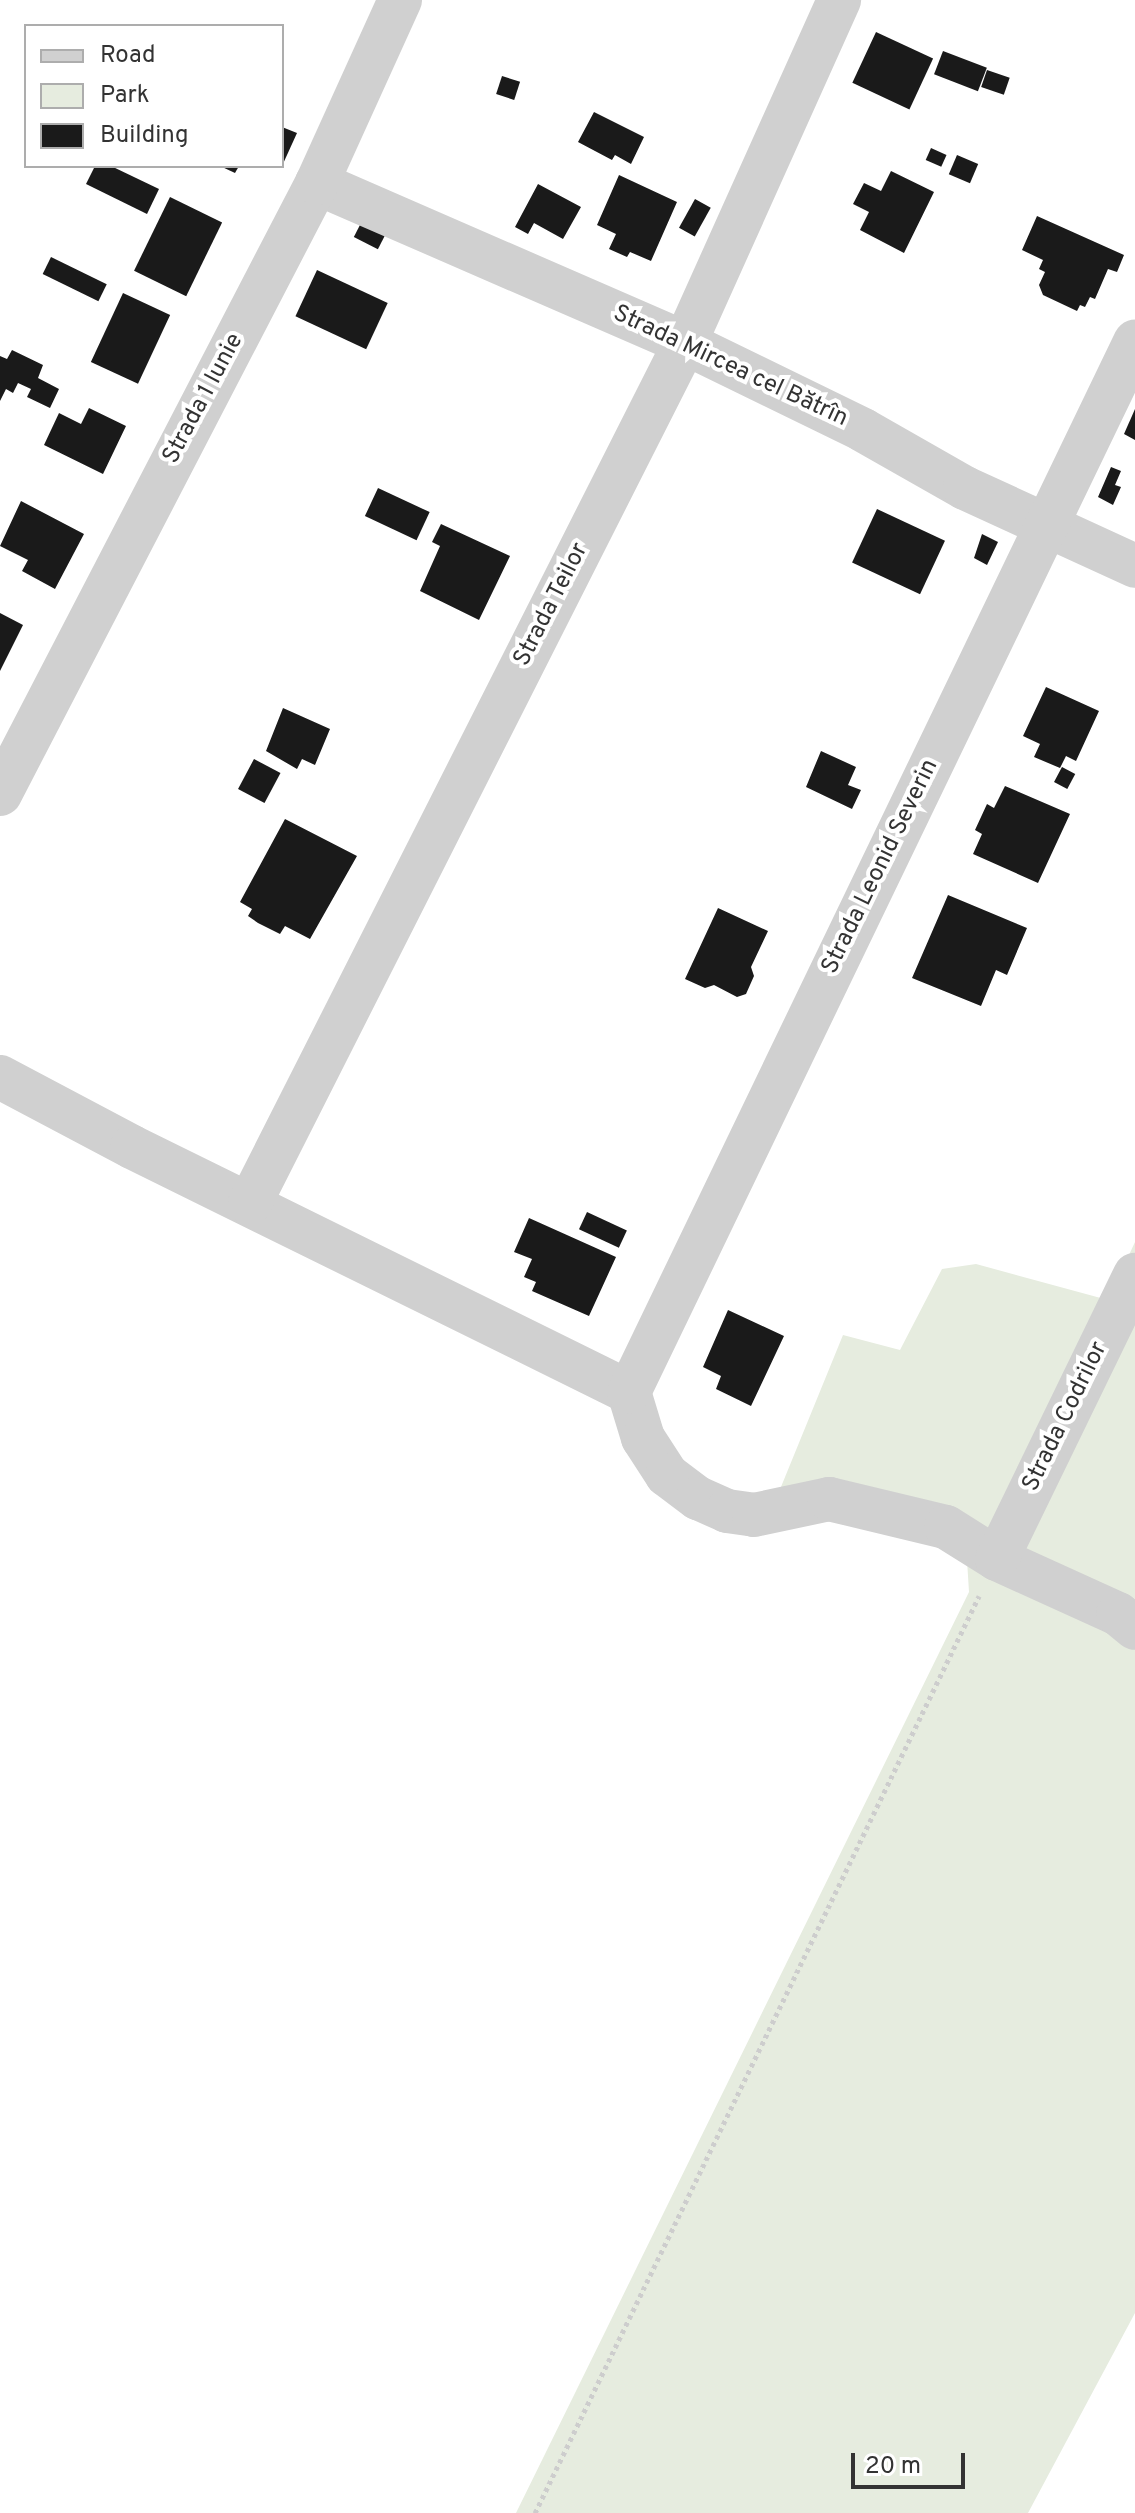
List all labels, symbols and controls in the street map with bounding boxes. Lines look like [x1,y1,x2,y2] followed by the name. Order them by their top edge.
[24,24,284,168] legend
[100,41,156,71] text: Road
[100,81,150,111] text: Park
[100,121,189,151] text: Building
[608,300,852,434] street label: Strada Mircea cel Bătrîn
[158,329,250,469] street label: Strada 1 Iunie
[508,538,596,672] street label: Strada Teilor
[817,755,945,979] street label: Strada Leonid Severin
[1017,1337,1115,1497] street label: Strada Codrilor
[855,2437,969,2487] scale bar
[865,2452,921,2482] text: 20 m

